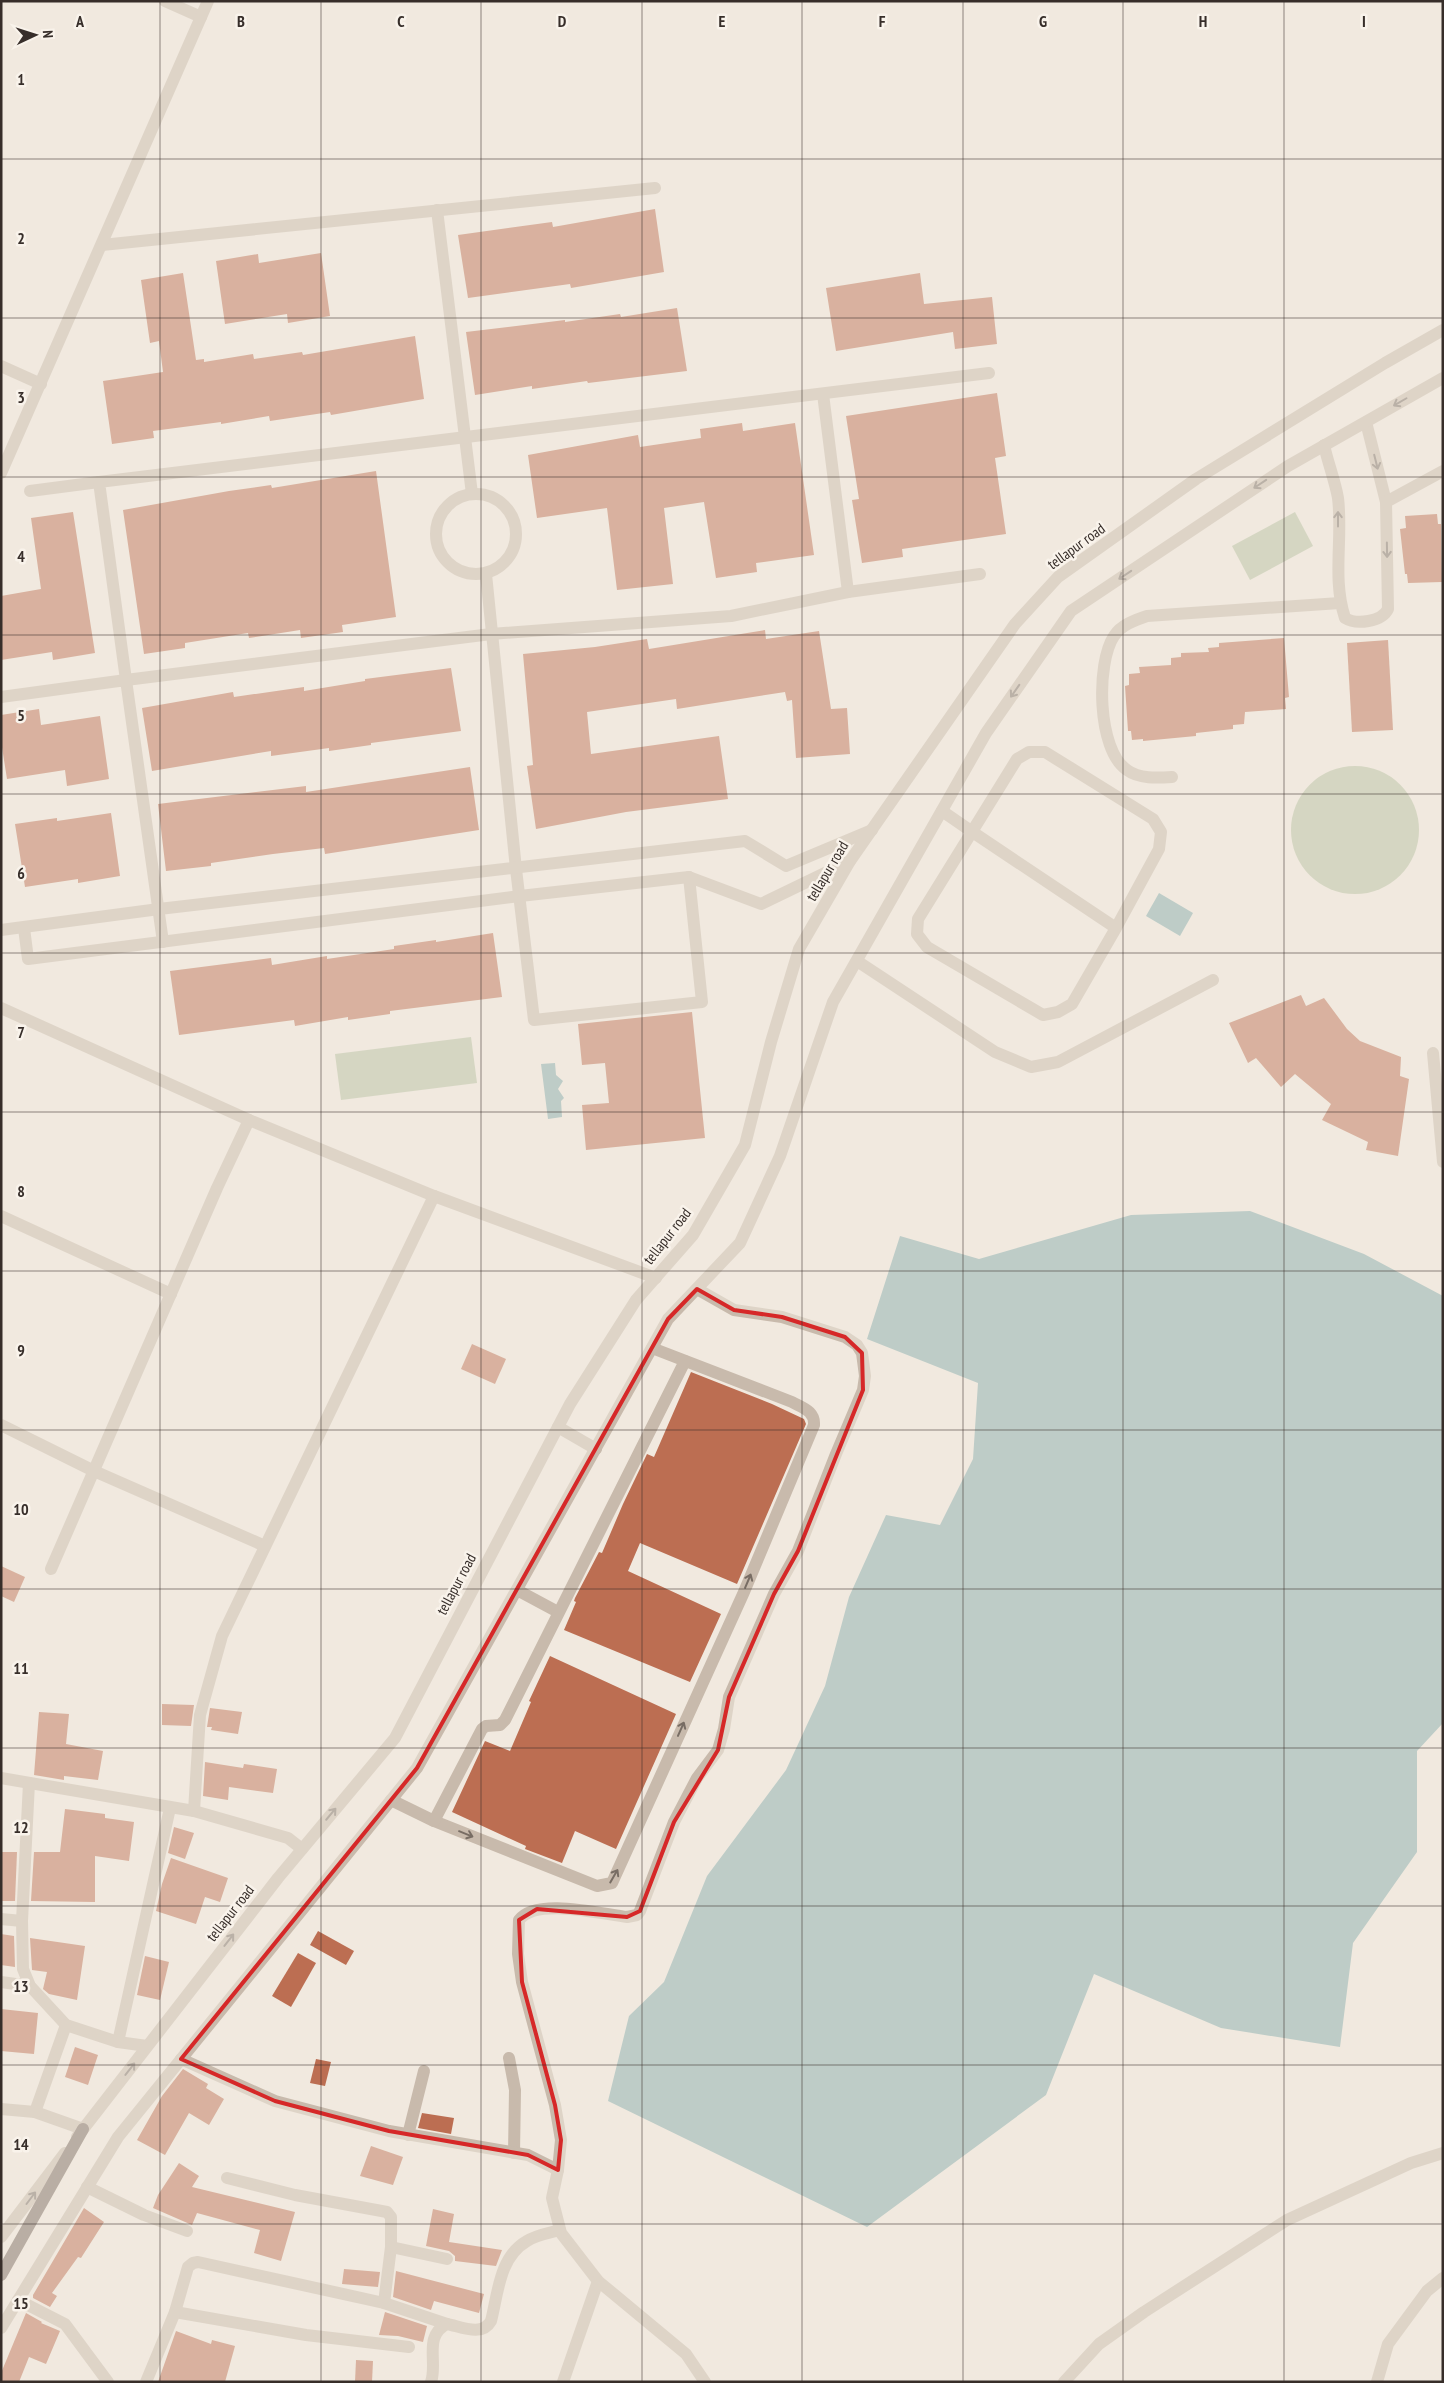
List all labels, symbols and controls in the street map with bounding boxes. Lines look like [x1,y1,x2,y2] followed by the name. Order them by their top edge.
[10,10,60,60] north arrow
[75,11,85,31] text: A
[237,11,245,31] text: B
[397,11,405,31] text: C
[558,11,567,31] text: D
[719,11,726,31] text: E
[879,11,886,31] text: F
[1039,11,1047,31] text: G
[1199,11,1207,31] text: H
[1362,11,1366,31] text: I
[39,30,57,38] text: N
[17,69,25,89] text: 1
[17,228,25,248] text: 2
[17,387,25,407] text: 3
[1393,397,1408,407] one-way arrow
[1372,453,1381,469] one-way arrow
[1254,479,1268,489] one-way arrow
[1333,512,1343,528] one-way arrow
[1043,519,1109,573] street label: tellapur road
[1382,542,1392,558] one-way arrow
[17,546,25,566] text: 4
[1118,570,1132,580] one-way arrow
[1010,684,1020,698] one-way arrow
[17,705,25,725] text: 5
[802,838,852,904] street label: tellapur road
[17,863,25,883] text: 6
[17,1022,25,1042] text: 7
[17,1181,25,1201] text: 8
[639,1204,695,1268] street label: tellapur road
[17,1340,25,1360] text: 9
[13,1499,29,1519] text: 10
[432,1550,480,1618] street label: tellapur road
[744,1574,754,1589] one-way arrow
[13,1658,29,1678] text: 11
[677,1722,687,1737] one-way arrow
[326,1808,337,1821] one-way arrow
[13,1817,29,1837] text: 12
[458,1830,473,1839] one-way arrow
[609,1870,619,1884] one-way arrow
[202,1881,258,1945] street label: tellapur road
[224,1934,235,1947] one-way arrow
[13,1976,29,1996] text: 13
[124,2063,135,2076] one-way arrow
[13,2134,29,2154] text: 14
[26,2191,36,2205] one-way arrow
[13,2293,29,2313] text: 15

